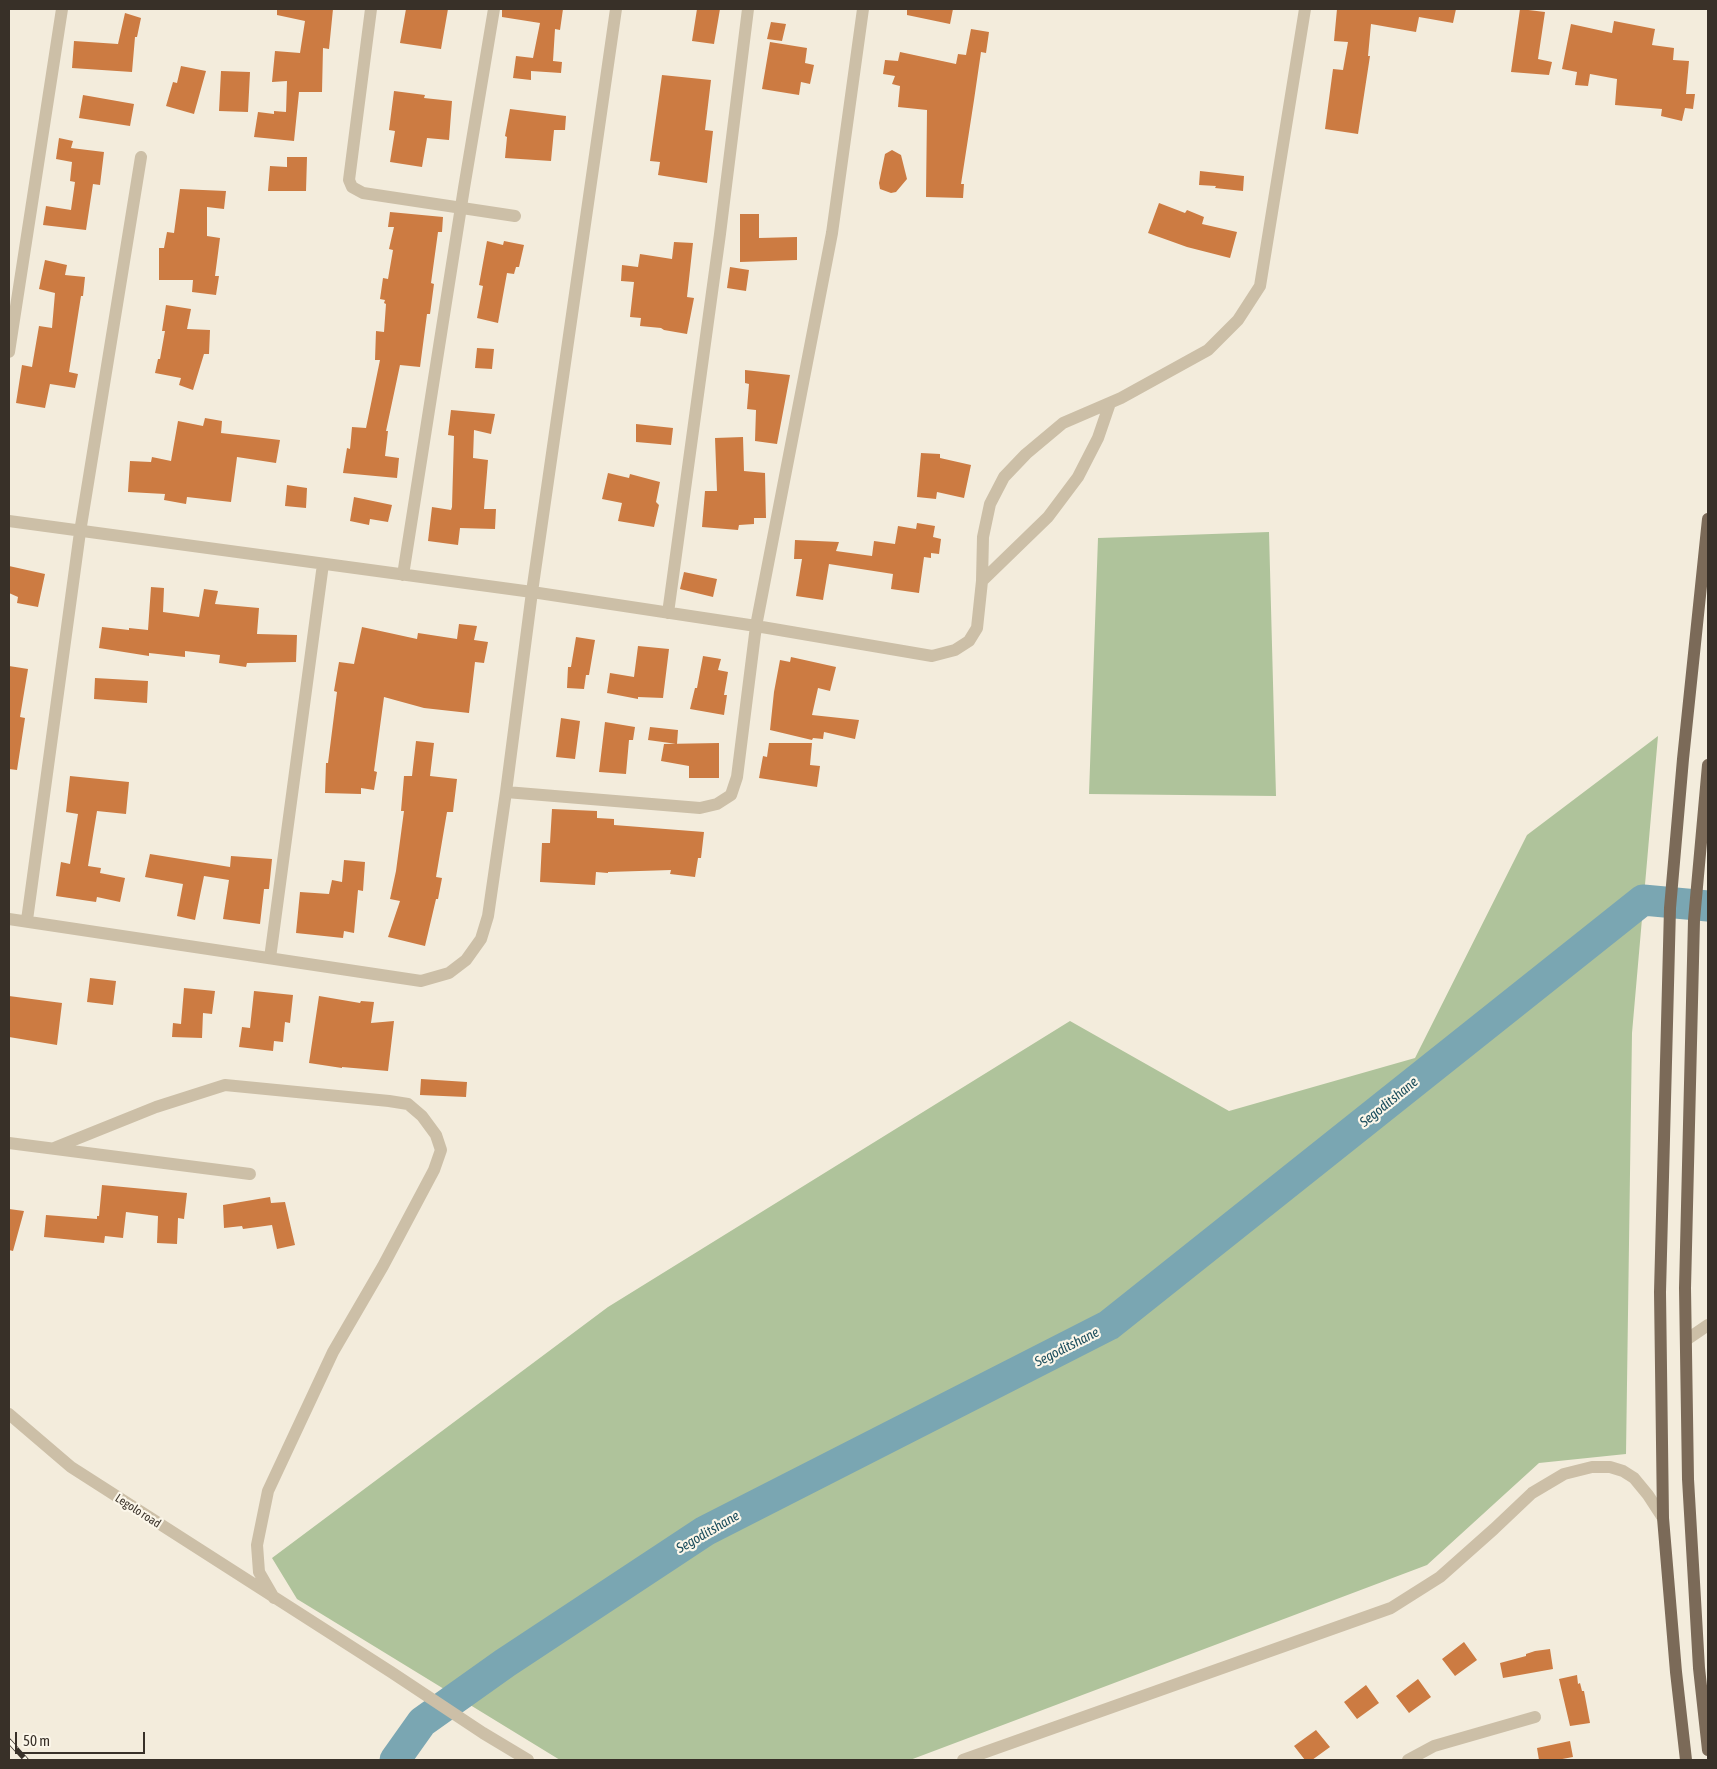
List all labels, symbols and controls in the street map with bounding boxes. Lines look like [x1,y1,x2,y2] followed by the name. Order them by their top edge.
[1356,1073,1422,1131] water label: Segoditshane
[1032,1324,1102,1370] water label: Segoditshane
[113,1491,163,1531] street label: Legolo road
[673,1507,743,1557] water label: Segoditshane
[18,1722,148,1754] scale bar
[23,1732,50,1749] text: 50 m

